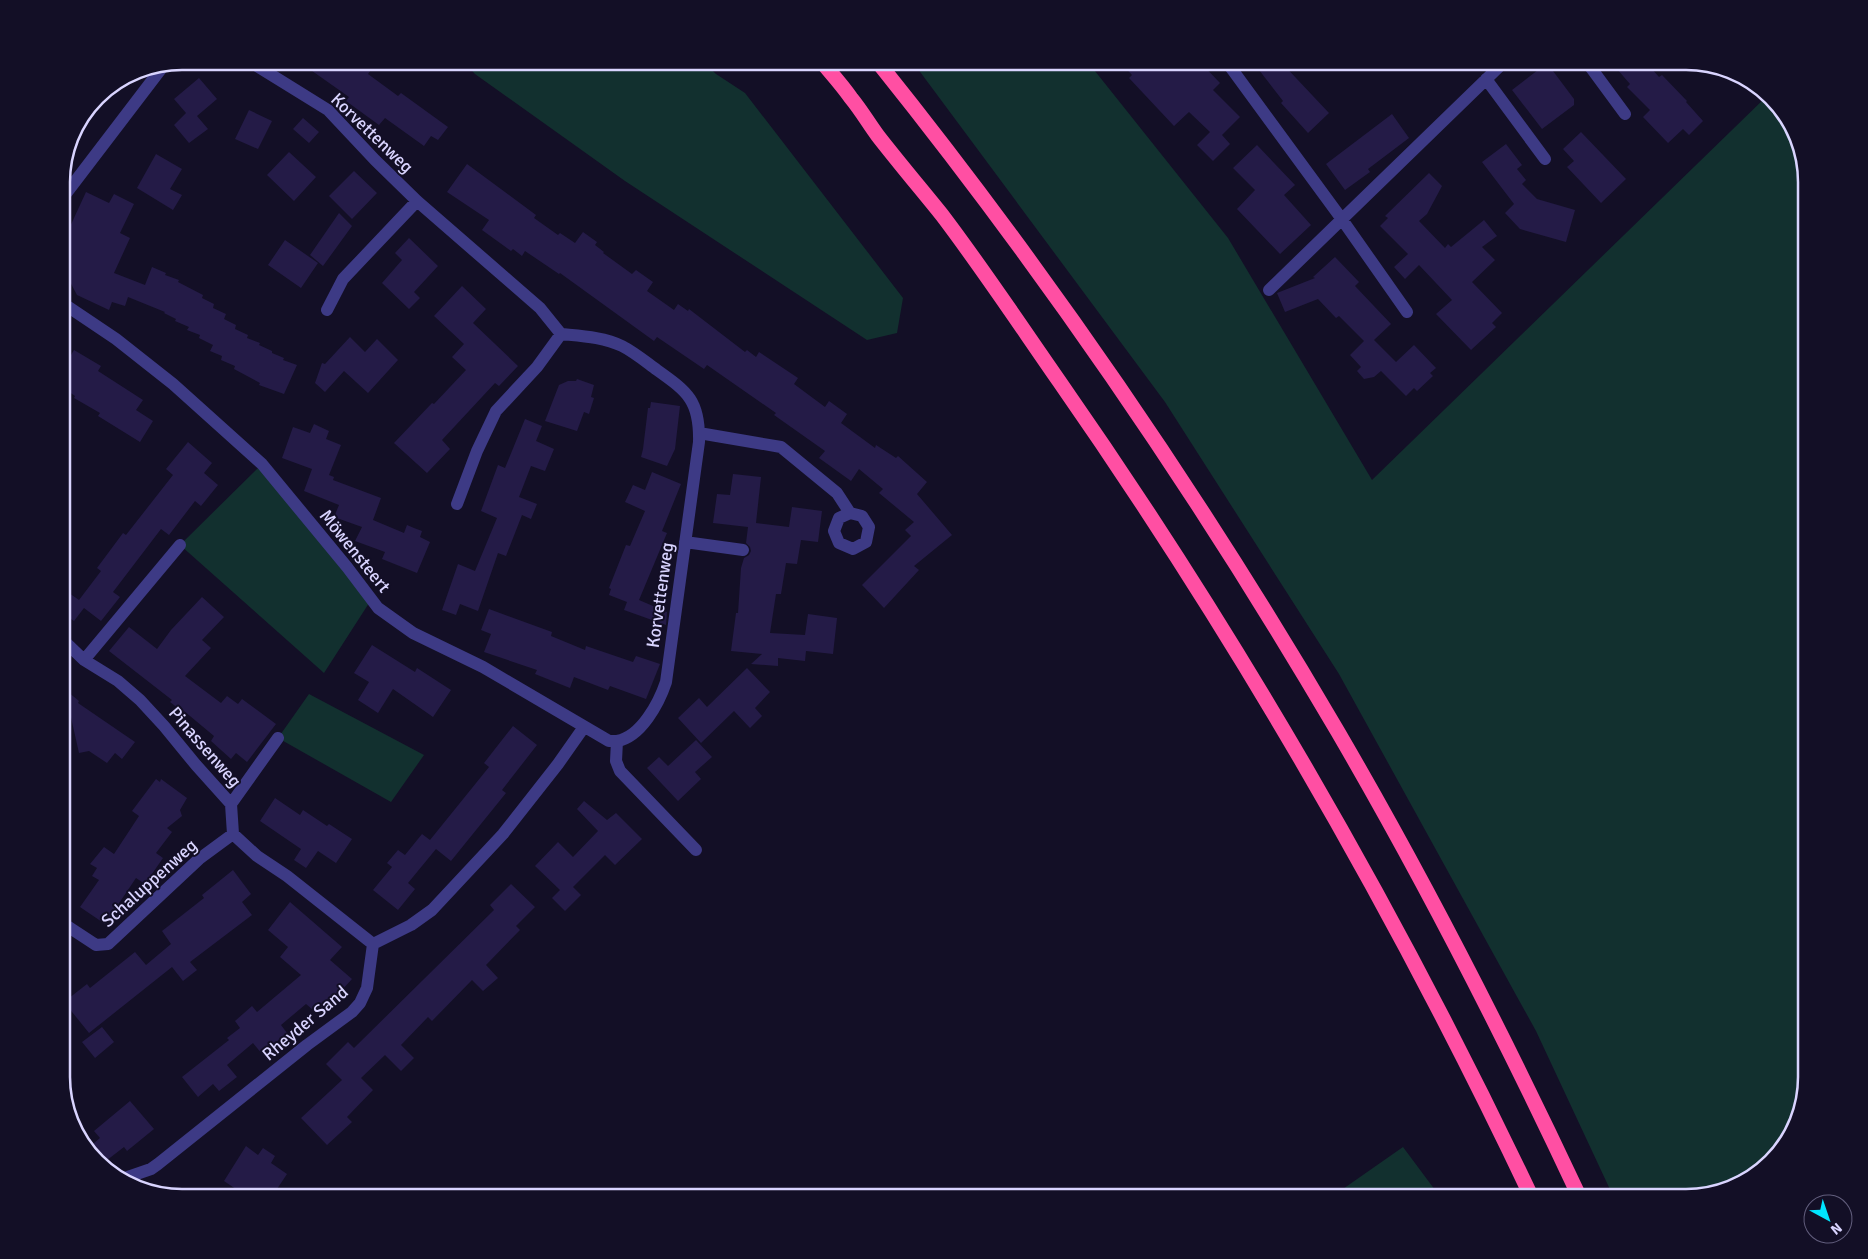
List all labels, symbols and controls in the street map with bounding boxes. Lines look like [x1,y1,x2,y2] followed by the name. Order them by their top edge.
[326,88,418,178] street label: Korvettenweg
[315,505,395,597] street label: Möwensteert
[642,541,678,649] street label: Korvettenweg
[164,702,246,792] street label: Pinassenweg
[97,834,201,932] street label: Schaluppenweg
[258,981,352,1065] street label: Rheyder Sand
[1803,1194,1853,1244] north arrow
[1827,1219,1845,1238] text: N

